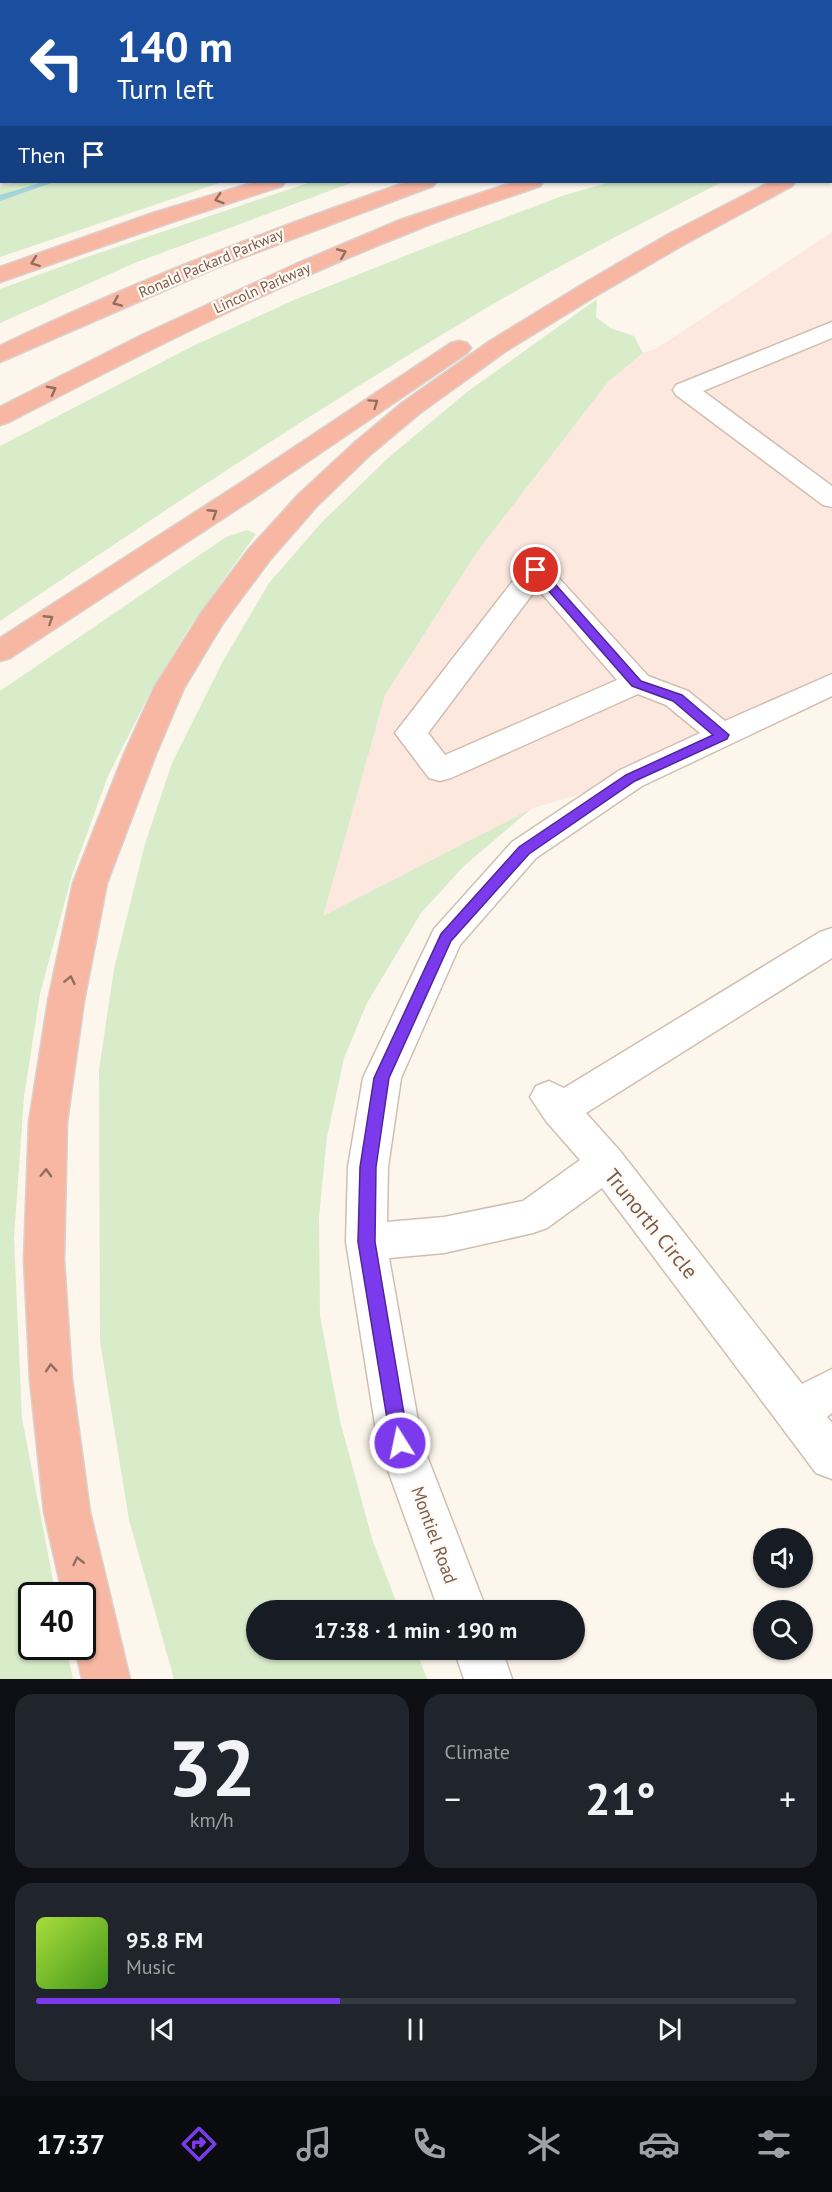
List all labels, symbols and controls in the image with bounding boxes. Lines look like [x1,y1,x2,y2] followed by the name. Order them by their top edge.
[117,19,233,74] text: 140 m
[18,24,96,102] icon: left
[117,72,214,106] text: Turn left
[77,138,110,171] icon: arrive
[18,141,65,169] text: Then
[214,192,225,204] one-way arrow
[136,223,286,302] street label: Ronald Packard Parkway
[336,248,347,260] one-way arrow
[30,255,41,267] one-way arrow
[210,258,313,317] street label: Lincoln Parkway
[112,295,123,307] one-way arrow
[45,386,56,397] one-way arrow
[367,399,378,410] one-way arrow
[206,509,217,520] one-way arrow
[510,544,561,595] pin
[519,553,552,586] icon: arrive
[42,615,53,626] one-way arrow
[63,975,76,985] one-way arrow
[599,1163,704,1284] street label: Trunorth Circle
[40,1169,53,1178] one-way arrow
[44,1363,57,1372] one-way arrow
[368,1411,432,1475] position arrow
[406,1483,463,1587] street label: Montiel Road
[753,1528,813,1660] map controls
[753,1528,813,1588] button: sound
[73,1556,86,1566] one-way arrow
[18,1582,96,1660] speed limit sign: 40
[753,1600,813,1660] button: search
[314,1616,517,1644] text: 17:38 · 1 min · 190 m
[168,1717,256,1818] text: 32
[445,1739,510,1765] text: Climate
[585,1769,656,1827] text: 21°
[445,1777,461,1820] text: −
[779,1777,796,1820] text: +
[190,1807,234,1833] text: km/h
[126,1926,203,1954] text: 95.8 FM
[126,1954,175,1980] text: Music
[146,2013,179,2046] icon: previous
[399,2013,432,2046] icon: pause
[653,2013,686,2046] icon: next
[178,2123,220,2165] icon: directions
[293,2123,335,2165] icon: music
[408,2123,450,2165] icon: phone
[523,2123,565,2165] icon: climate
[638,2123,680,2165] icon: car
[753,2123,795,2165] icon: filters
[37,2127,105,2161] text: 17:37

